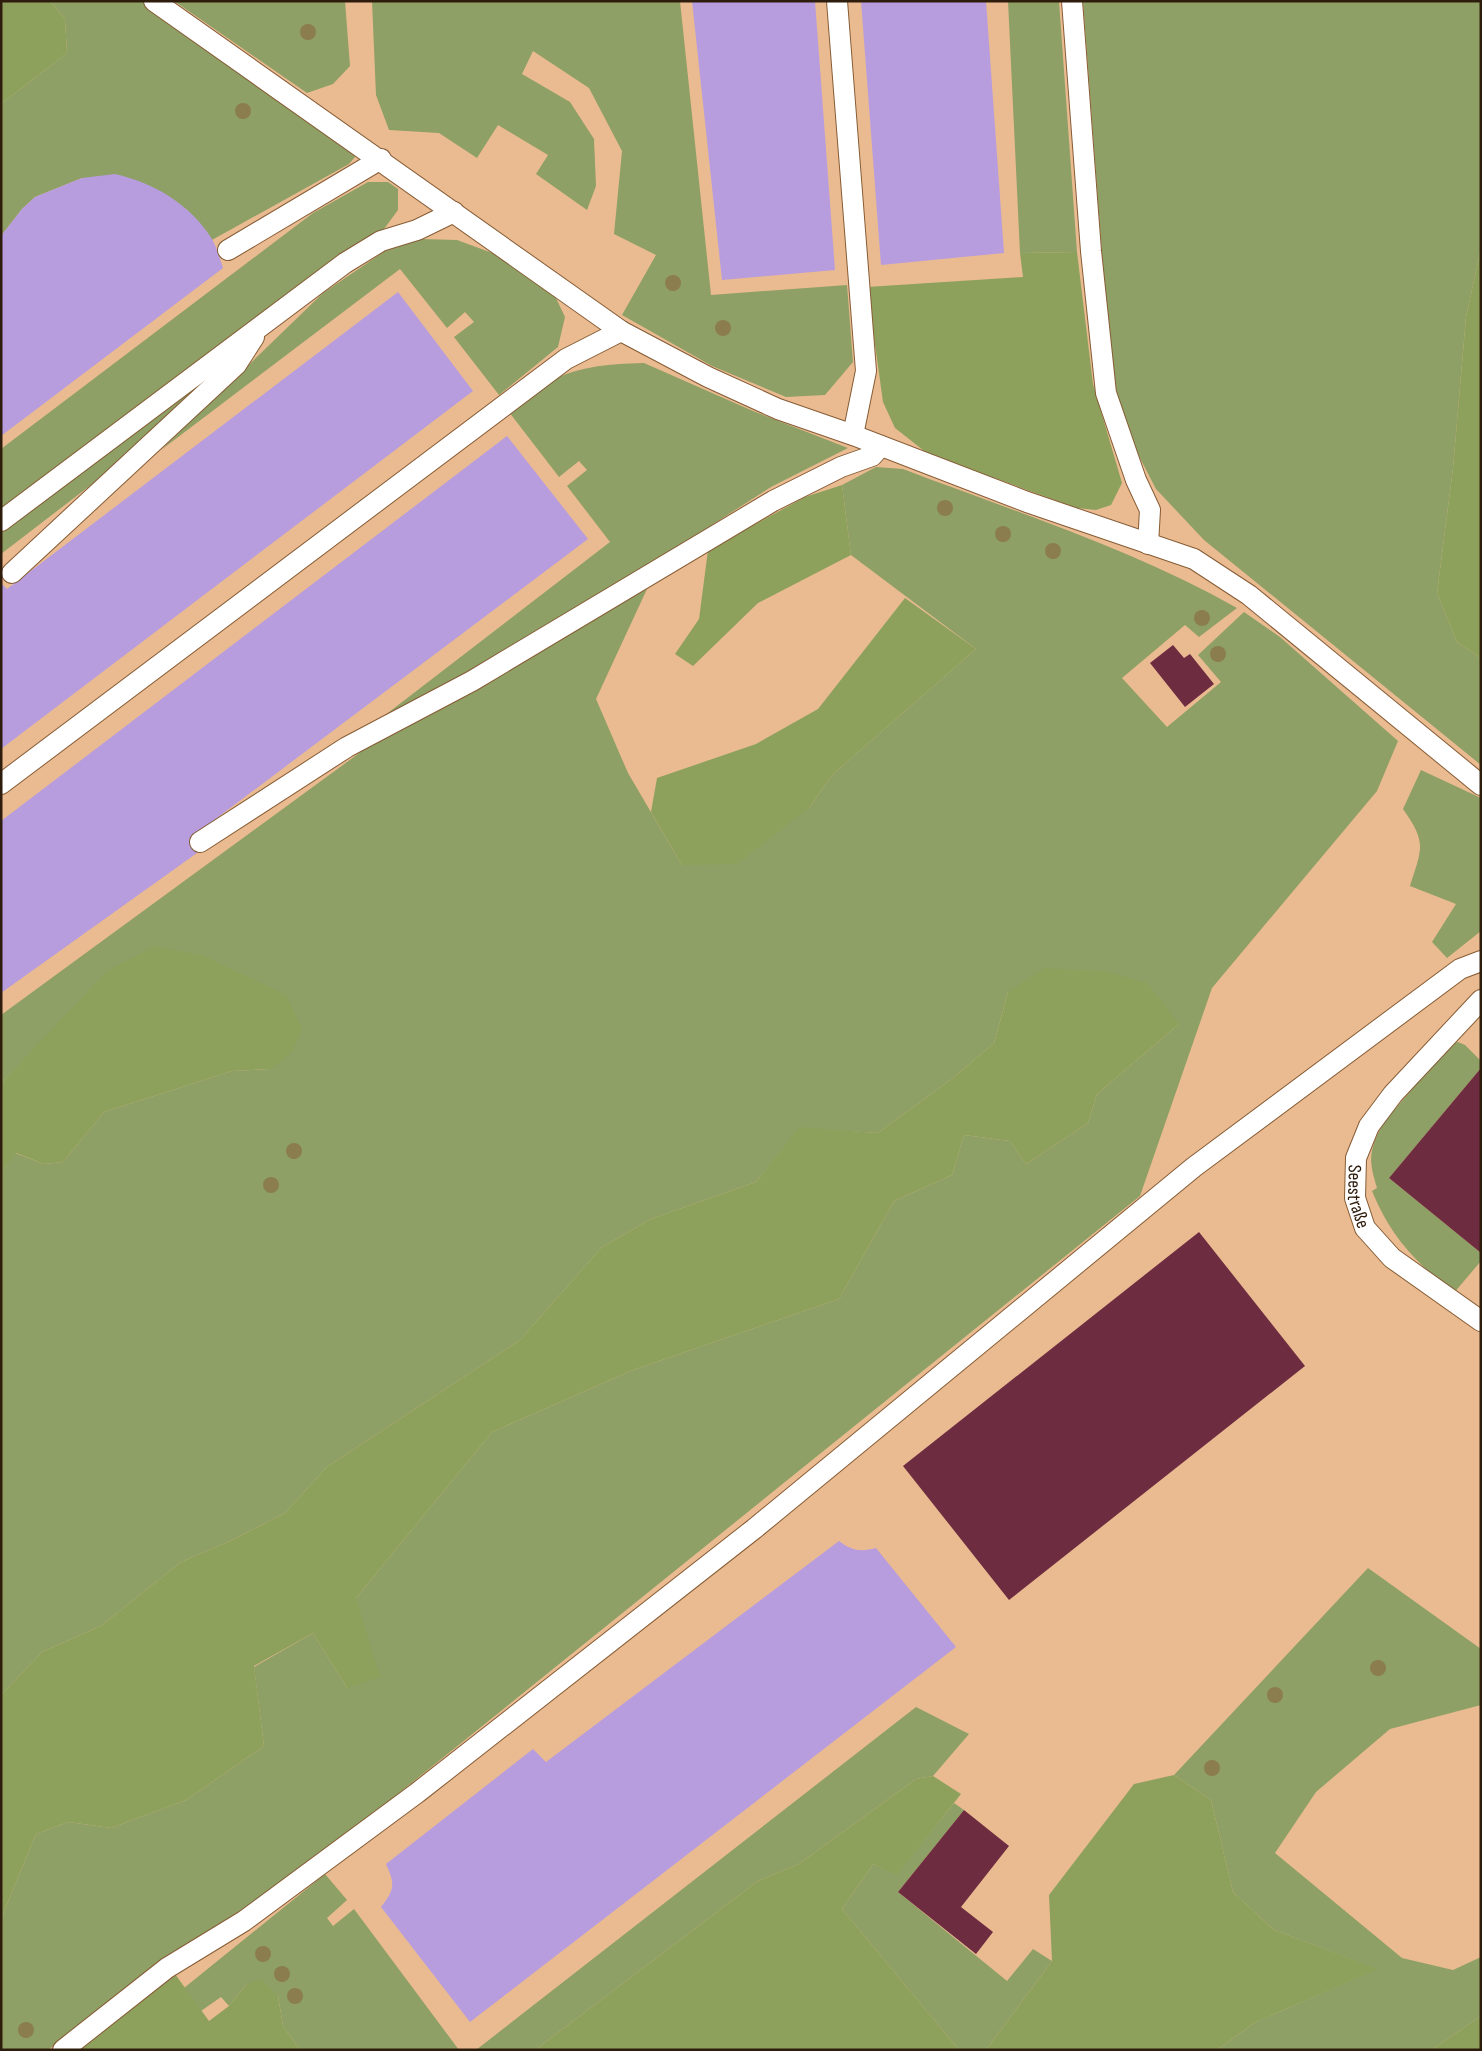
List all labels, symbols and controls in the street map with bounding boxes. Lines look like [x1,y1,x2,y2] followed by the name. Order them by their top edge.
[1342,1164,1374,1231] street label: Seestraße

